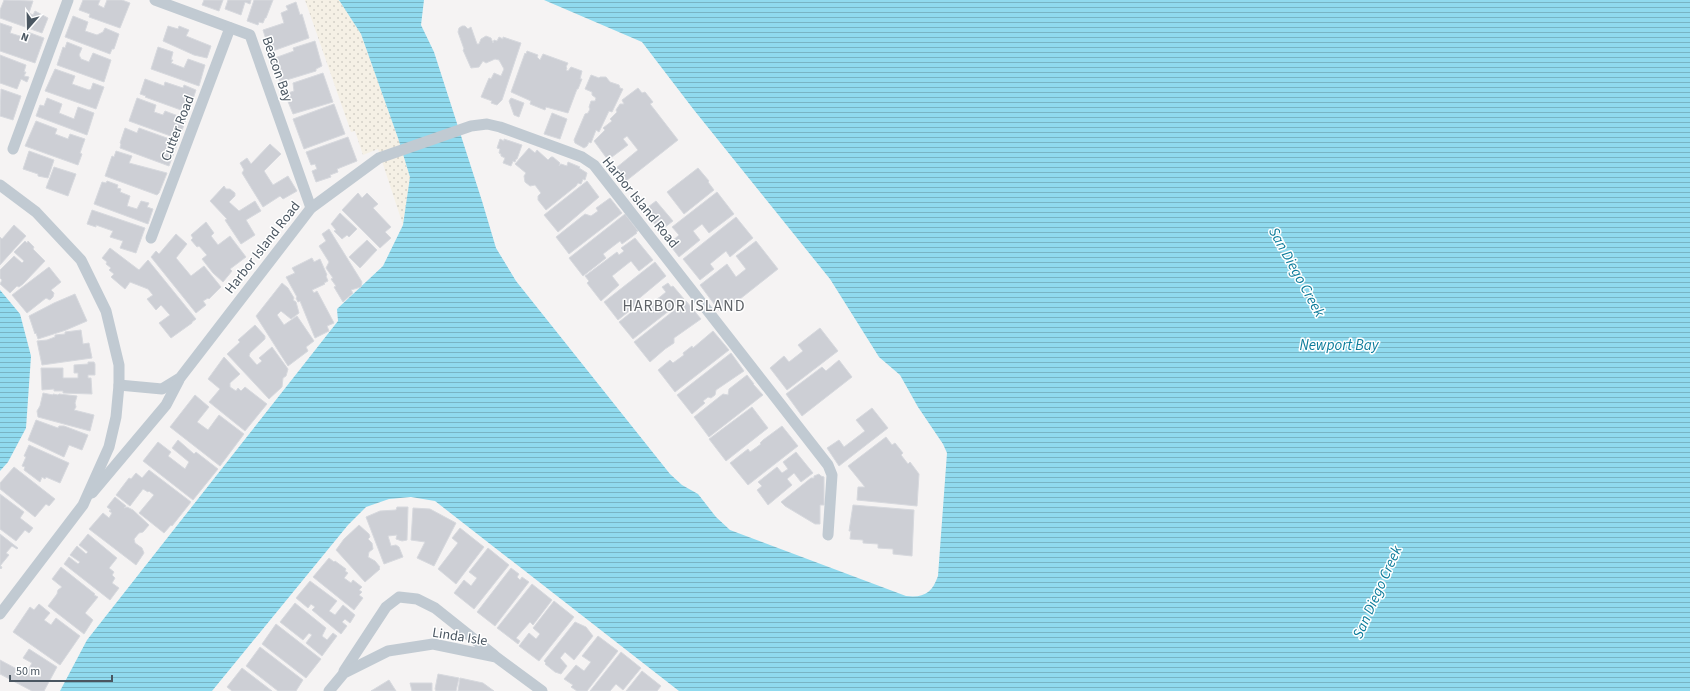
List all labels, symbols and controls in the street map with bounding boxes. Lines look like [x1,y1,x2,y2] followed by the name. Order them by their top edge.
[8,8,48,48] north arrow
[19,29,31,45] text: N
[257,34,298,105] street label: Beacon Bay
[156,93,200,164] street label: Cutter Road
[597,153,683,253] street label: Harbor Island Road
[220,197,305,298] street label: Harbor Island Road
[1263,224,1330,322] water label: San Diego Creek
[622,295,746,317] district label: HARBOR ISLAND
[1300,335,1380,356] water label: Newport Bay
[1348,542,1408,642] water label: San Diego Creek
[431,623,489,651] street label: Linda Isle
[10,657,112,683] scale bar
[16,663,40,680] text: 50 m

